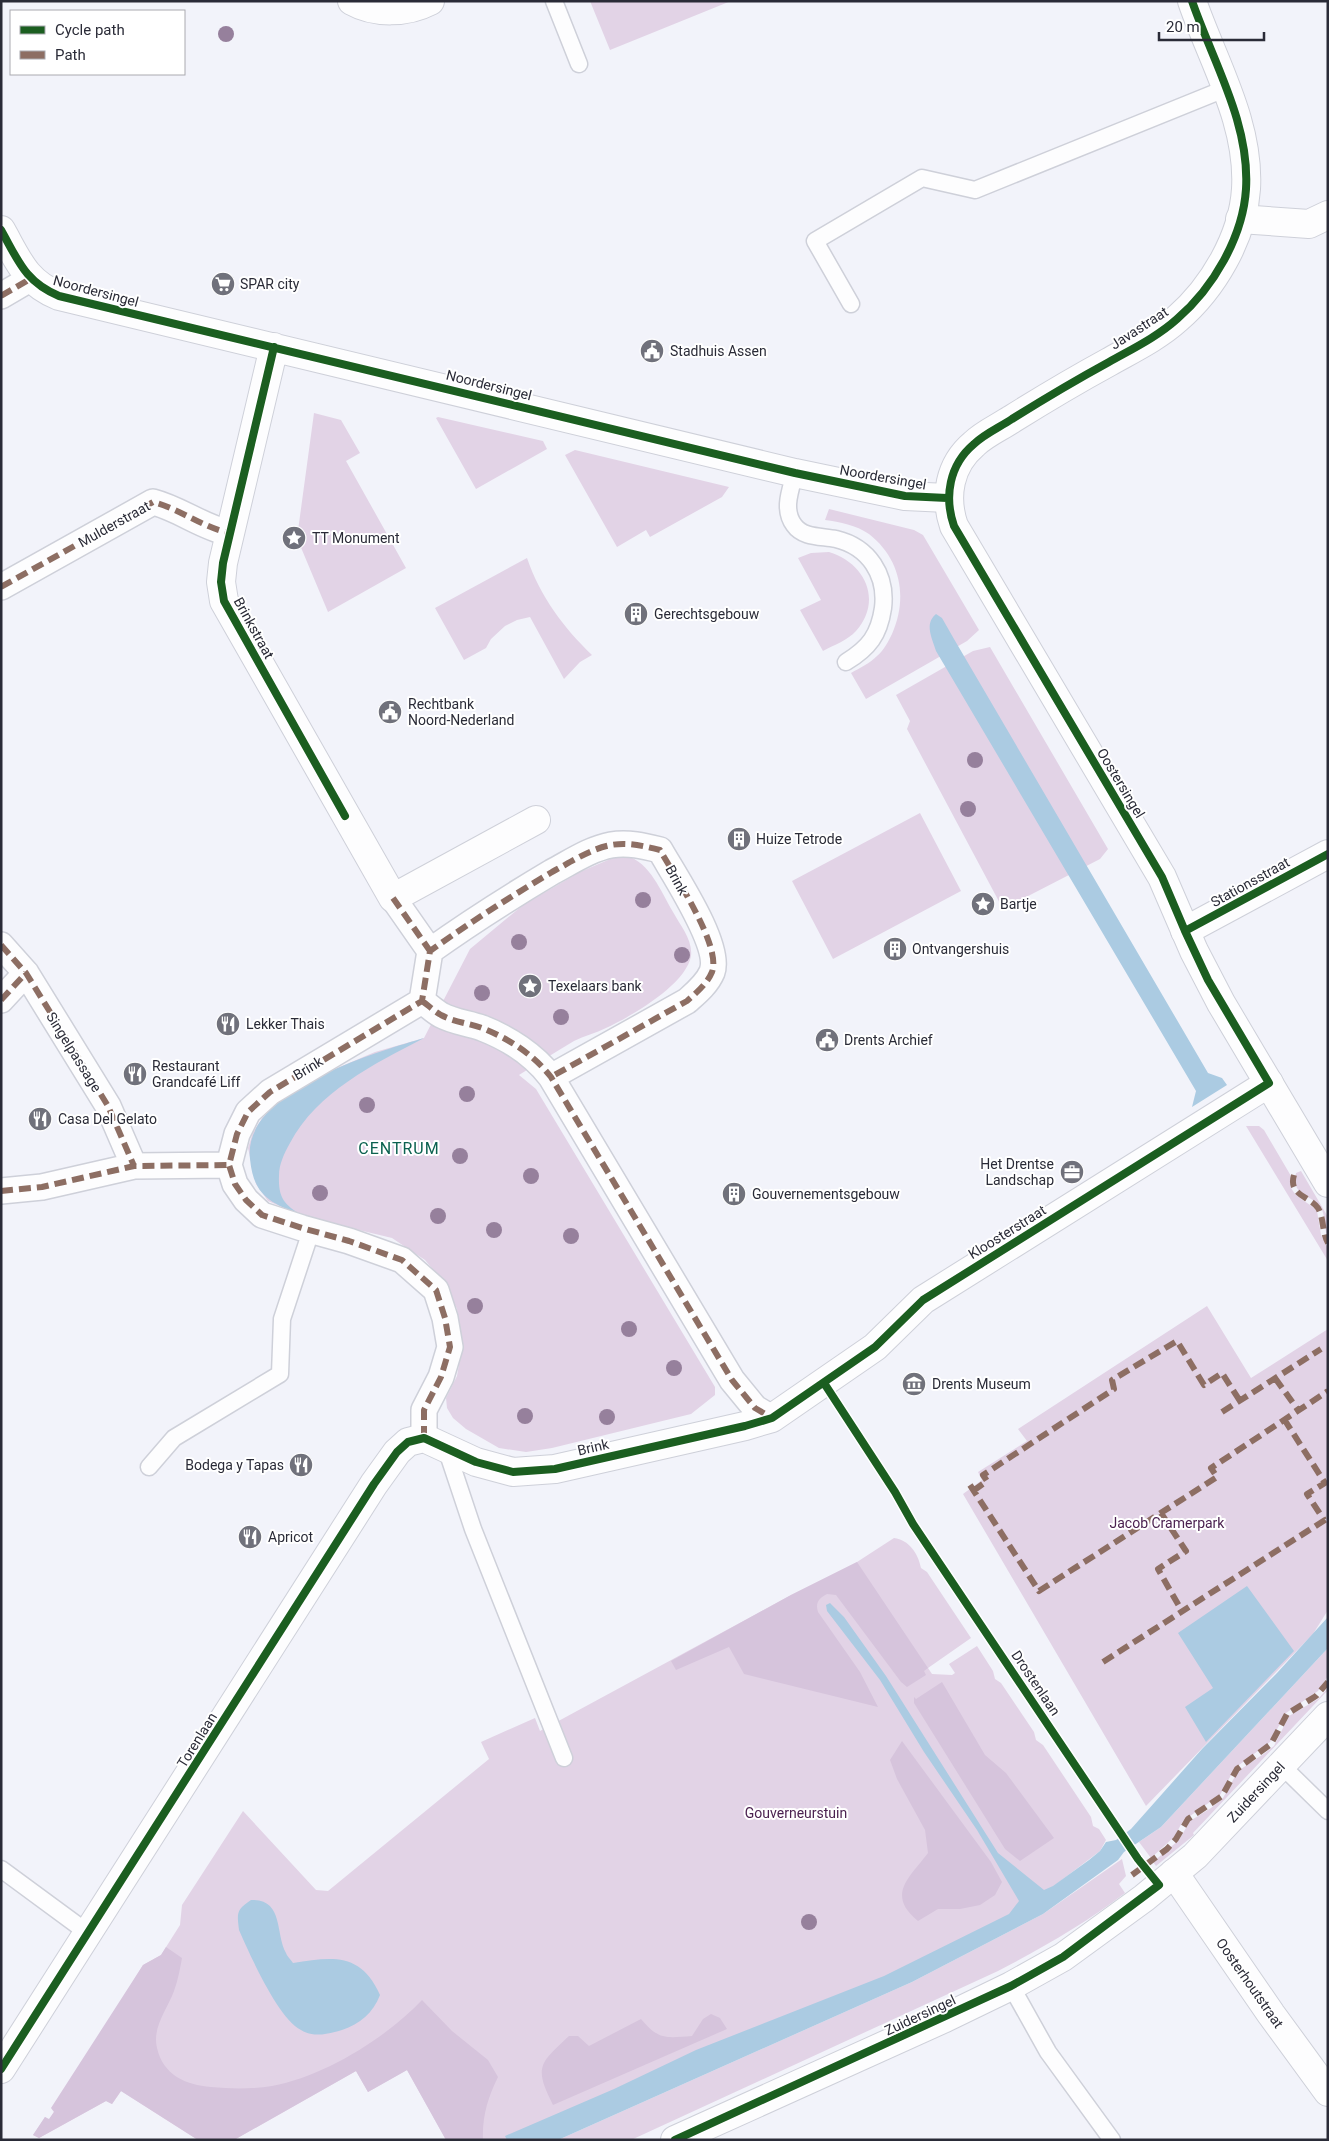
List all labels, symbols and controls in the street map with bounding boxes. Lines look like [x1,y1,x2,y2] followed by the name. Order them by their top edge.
[10,10,185,75] legend
[1159,10,1264,42] scale bar
[1166,18,1200,36] text: 20 m
[55,21,125,39] text: Cycle path
[55,46,86,64] text: Path
[210,271,236,297] supermarket icon: SPAR city
[52,272,140,310] street label: Noordersingel
[240,276,300,292] place label: SPAR city
[1107,303,1171,353] street label: Javastraat
[639,338,665,364] public building icon: Stadhuis Assen
[670,343,767,359] place label: Stadhuis Assen
[445,367,533,403] street label: Noordersingel
[838,462,928,492] street label: Noordersingel
[75,498,153,550] street label: Mulderstraat
[281,525,307,551] place icon: TT Monument
[312,530,400,546] place label: TT Monument
[231,594,278,662] street label: Brinkstraat
[623,601,649,627] building icon: Gerechtsgebouw
[654,606,760,622] place label: Gerechtsgebouw
[408,696,514,728] place label: Rechtbank Noord-Nederland
[377,699,403,725] public building icon: Rechtbank Noord-Nederland
[1094,745,1148,821] street label: Oostersingel
[726,826,752,852] building icon: Huize Tetrode
[756,831,842,847] place label: Huize Tetrode
[1208,854,1293,910] street label: Stationsstraat
[662,862,692,899] street label: Brink
[970,891,996,917] place icon: Bartje
[1000,896,1037,912] place label: Bartje
[882,936,908,962] building icon: Ontvangershuis
[912,941,1009,957] place label: Ontvangershuis
[517,973,543,999] place icon: Texelaars bank
[548,978,643,994] place label: Texelaars bank
[43,1009,105,1095] street label: Singelpassage
[215,1011,241,1037] restaurant icon: Lekker Thais
[246,1016,325,1032] place label: Lekker Thais
[814,1027,840,1053] public building icon: Drents Archief
[844,1032,933,1048] place label: Drents Archief
[290,1053,326,1083] street label: Brink
[152,1058,241,1090] place label: Restaurant Grandcafé Liff
[122,1061,148,1087] restaurant icon: Restaurant Grandcafé Liff
[27,1106,53,1132] restaurant icon: Casa Del Gelato
[58,1111,157,1127] place label: Casa Del Gelato
[358,1139,440,1158] district label: CENTRUM
[980,1156,1054,1188] place label: Het Drentse Landschap
[1059,1159,1085,1185] office icon: Het Drentse Landschap
[721,1181,747,1207] building icon: Gouvernementsgebouw
[752,1186,900,1202] place label: Gouvernementsgebouw
[965,1202,1049,1262] street label: Kloosterstraat
[901,1371,927,1397] museum icon: Drents Museum
[932,1376,1031,1392] place label: Drents Museum
[576,1435,611,1458] street label: Brink
[288,1452,314,1478] restaurant icon: Bodega y Tapas
[185,1457,284,1473] place label: Bodega y Tapas
[1110,1515,1225,1531] park label: Jacob Cramerpark
[237,1524,263,1550] restaurant icon: Apricot
[268,1529,313,1545] place label: Apricot
[1008,1647,1064,1719] street label: Drostenlaan
[174,1710,220,1770] street label: Torenlaan
[1224,1759,1288,1825] street label: Zuidersingel
[745,1805,847,1821] park label: Gouverneurstuin
[1213,1935,1287,2031] street label: Oosterhoutstraat
[882,1992,958,2038] street label: Zuidersingel

